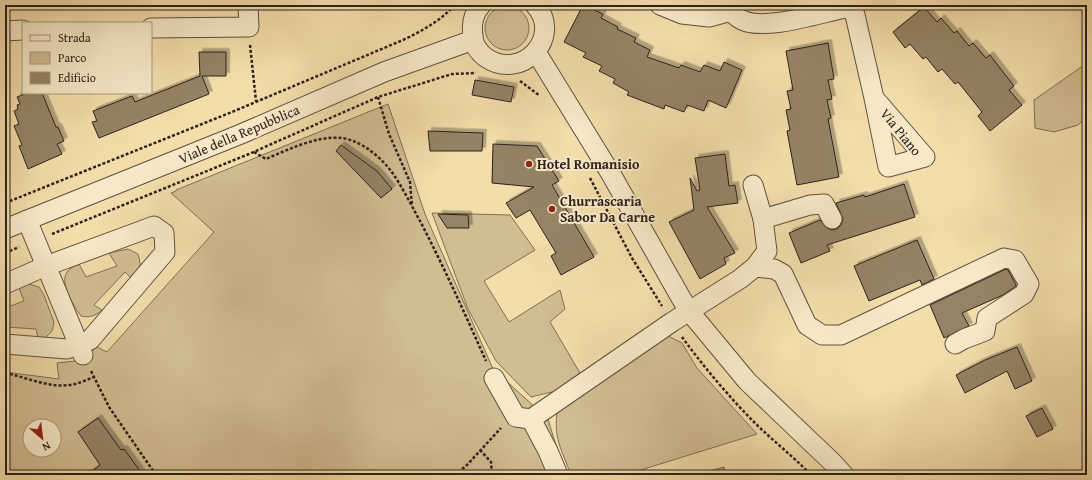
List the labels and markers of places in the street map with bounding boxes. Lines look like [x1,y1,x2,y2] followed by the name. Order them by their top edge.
[537,154,640,174] place label: Hotel Romanisio
[524,159,534,169] marker: Hotel Romanisio
[560,191,655,227] place label: Churrascaria Sabor Da Carne
[547,204,557,214] marker: Churrascaria Sabor Da Carne

